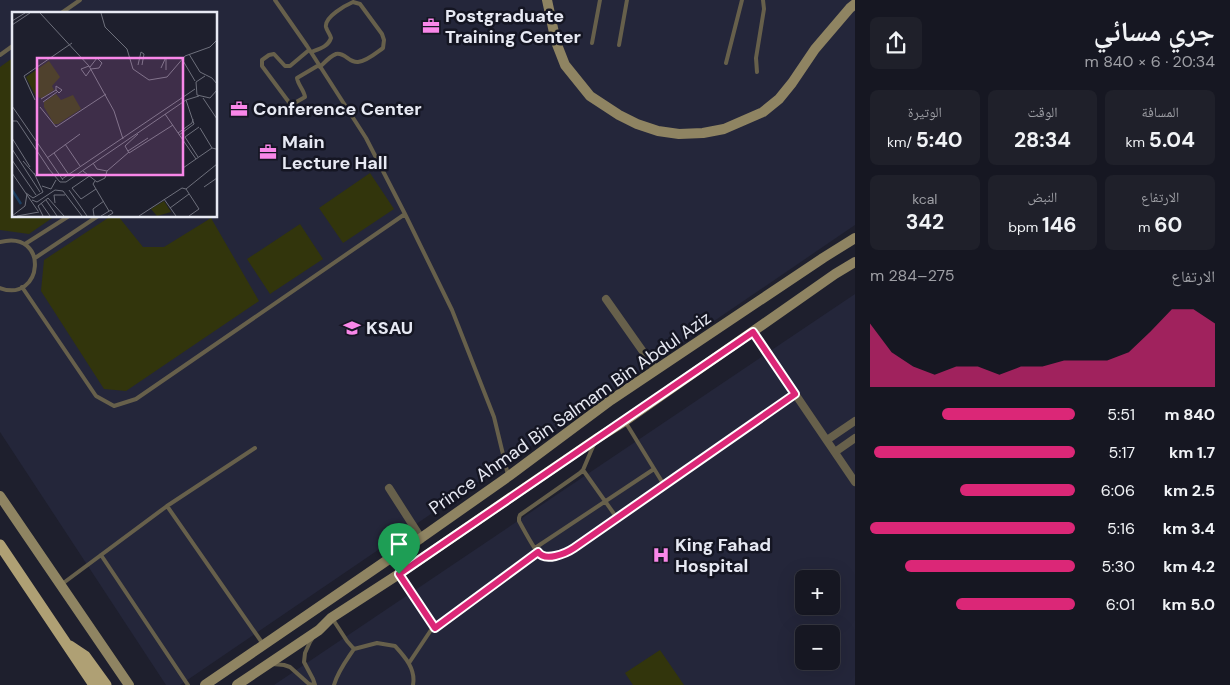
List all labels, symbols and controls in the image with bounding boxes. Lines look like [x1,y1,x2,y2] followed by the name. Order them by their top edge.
[445,4,581,49] place label: Postgraduate Training Center
[12,12,218,218] inset map
[1094,13,1215,50] text: جري مسائي
[421,16,441,36] office icon: Postgraduate Training Center
[870,17,922,69] button: share
[1085,51,1215,72] text: 20:34 · 6 × 840 m
[253,97,422,121] place label: Conference Center
[229,99,249,119] office icon: Conference Center
[908,103,942,121] text: الوتيرة
[1027,103,1058,121] text: الوقت
[1142,103,1179,121] text: المسافة
[916,126,963,154] text: 5:40
[1014,126,1071,154] text: 28:34
[1149,126,1195,154] text: 5.04
[282,130,387,175] place label: Main Lecture Hall
[887,133,916,151] text: /km
[1126,133,1149,151] text: km
[258,142,278,162] office icon: Main Lecture Hall
[1028,188,1057,206] text: النبض
[1141,188,1179,206] text: الارتفاع
[912,190,938,208] text: kcal
[906,208,944,236] text: 342
[1042,211,1077,239] text: 146
[1154,211,1182,239] text: 60
[1008,218,1042,236] text: bpm
[1138,218,1154,236] text: m
[870,265,954,286] text: 275–284 m
[1171,266,1215,287] text: الارتفاع
[424,306,716,520] street label: Prince Ahmad Bin Salmam Bin Abdul Aziz
[366,316,413,340] place label: KSAU
[342,318,362,338] school or university icon: KSAU
[1107,404,1135,425] text: 5:51
[1164,404,1215,425] text: 840 m
[1108,442,1135,463] text: 5:17
[1169,442,1215,463] text: 1.7 km
[1101,480,1135,501] text: 6:06
[1164,480,1215,501] text: 2.5 km
[1107,518,1135,539] text: 5:16
[1163,518,1215,539] text: 3.4 km
[378,523,420,574] pin
[385,530,413,558] icon: arrive
[675,533,771,578] place label: King Fahad Hospital
[651,545,671,565] hospital icon: King Fahad Hospital
[1102,556,1135,577] text: 5:30
[1163,556,1215,577] text: 4.2 km
[795,570,840,670] map controls
[795,570,840,615] button: +
[1106,594,1135,615] text: 6:01
[1162,594,1215,615] text: 5.0 km
[795,625,840,670] button: −

